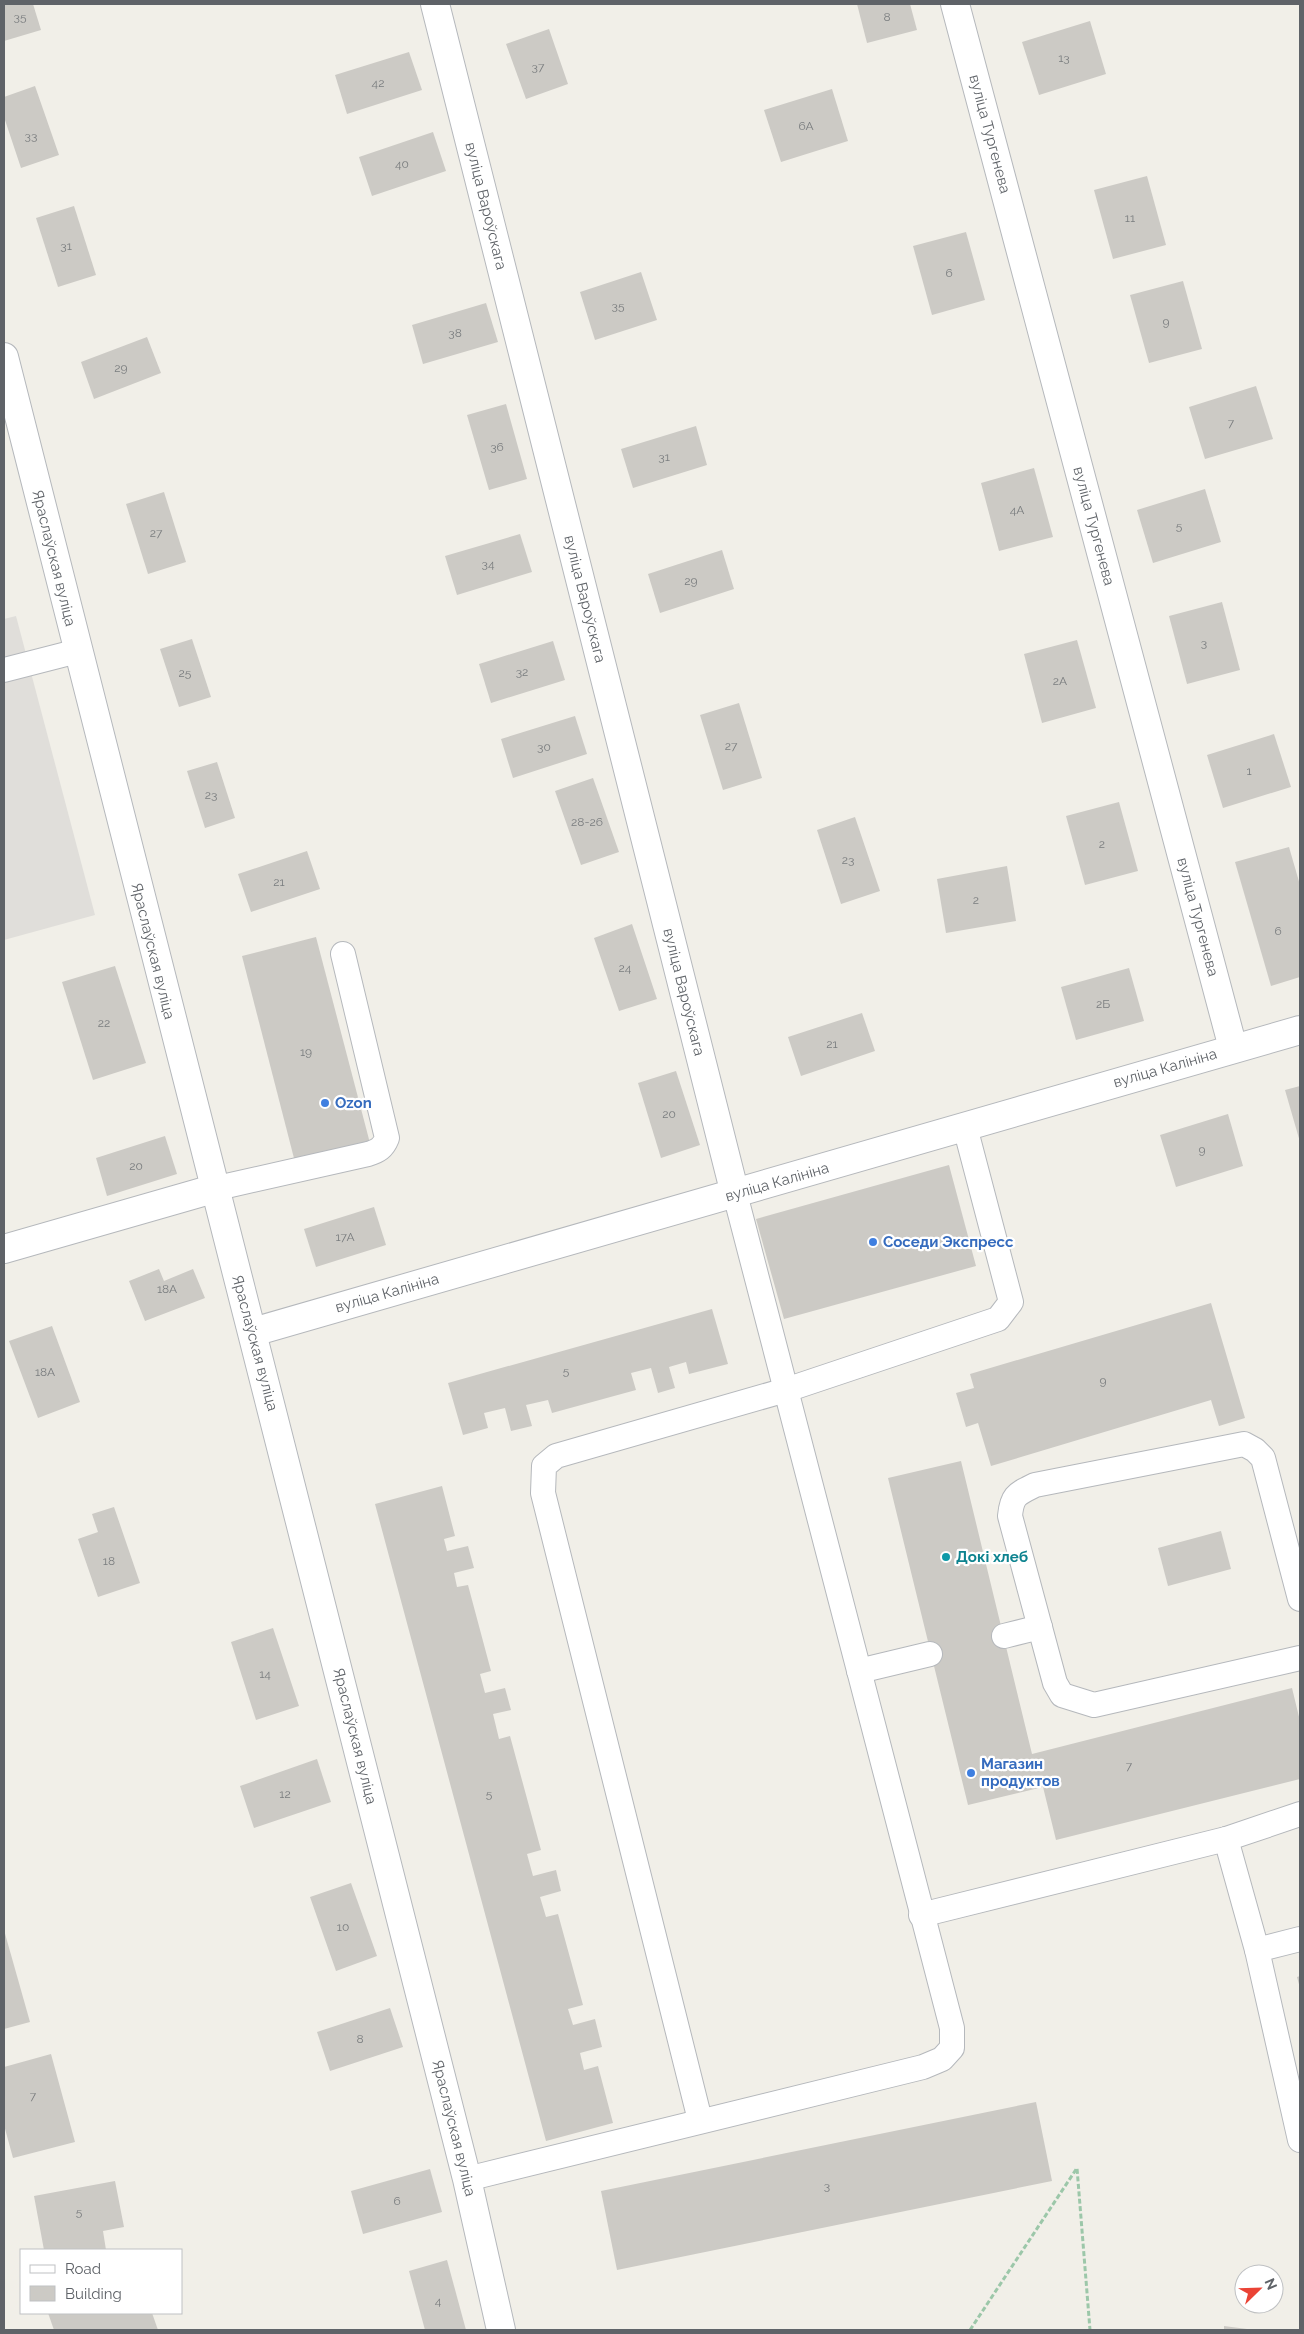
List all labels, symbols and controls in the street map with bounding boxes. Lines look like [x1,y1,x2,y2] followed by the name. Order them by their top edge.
[14,10,27,24] house number: 35
[883,10,891,24] house number: 8
[1058,51,1070,65] house number: 13
[532,60,545,74] house number: 37
[965,73,1015,195] street label: вуліца Тургенева
[372,76,384,90] house number: 42
[798,119,814,133] house number: 6А
[25,129,37,143] house number: 33
[461,140,511,272] street label: вуліца Вароўскага
[395,157,409,171] house number: 40
[1125,211,1135,225] house number: 11
[60,239,72,253] house number: 31
[945,266,953,280] house number: 6
[612,299,625,313] house number: 35
[1162,315,1170,329] house number: 9
[448,326,462,340] house number: 38
[114,361,128,375] house number: 29
[1228,416,1235,430] house number: 7
[490,440,504,454] house number: 36
[658,450,670,464] house number: 31
[1069,465,1119,587] street label: вуліца Тургенева
[28,488,80,628] street label: Яраслаўская вуліца
[1010,503,1024,517] house number: 4А
[1176,519,1183,533] house number: 5
[150,526,163,540] house number: 27
[560,533,610,665] street label: вуліца Вароўскага
[482,557,495,571] house number: 34
[684,574,698,588] house number: 29
[1201,636,1207,650] house number: 3
[516,665,528,679] house number: 32
[179,666,192,680] house number: 25
[1053,674,1067,688] house number: 2А
[725,739,738,753] house number: 27
[537,740,551,754] house number: 30
[1246,764,1252,778] house number: 1
[205,788,217,802] house number: 23
[571,815,603,829] house number: 28-26
[1099,837,1105,851] house number: 2
[842,853,854,867] house number: 23
[1173,856,1223,978] street label: вуліца Тургенева
[273,875,285,889] house number: 21
[127,881,179,1021] street label: Яраслаўская вуліца
[973,893,979,907] house number: 2
[1274,924,1282,938] house number: 6
[659,926,709,1058] street label: вуліца Вароўскага
[619,961,632,975] house number: 24
[1096,997,1110,1011] house number: 2Б
[98,1016,110,1030] house number: 22
[826,1037,838,1051] house number: 21
[300,1045,312,1059] house number: 19
[1111,1045,1219,1091] street label: вуліца Калініна
[335,1094,372,1112] place label: Ozon
[319,1097,331,1109] marker: Ozon
[662,1107,676,1121] house number: 20
[1198,1143,1206,1157] house number: 9
[129,1159,143,1173] house number: 20
[723,1159,831,1205] street label: вуліца Калініна
[335,1230,355,1244] house number: 17А
[883,1233,1014,1251] place label: Соседи Экспресс
[867,1236,879,1248] marker: Соседи Экспресс
[333,1270,441,1316] street label: вуліца Калініна
[228,1273,282,1413] street label: Яраслаўская вуліца
[157,1282,177,1296] house number: 18А
[563,1364,570,1378] house number: 5
[35,1365,55,1379] house number: 18А
[1099,1374,1107,1388] house number: 9
[956,1548,1028,1566] place label: Докі хлеб
[940,1551,952,1563] marker: Докі хлеб
[103,1554,115,1568] house number: 18
[329,1666,381,1806] street label: Яраслаўская вуліца
[259,1667,271,1681] house number: 14
[981,1755,1060,1790] place label: Магазин продуктов
[1126,1759,1133,1773] house number: 7
[965,1767,977,1779] marker: Магазин продуктов
[279,1787,291,1801] house number: 12
[486,1787,493,1801] house number: 5
[337,1920,349,1934] house number: 10
[356,2032,364,2046] house number: 8
[428,2058,480,2198] street label: Яраслаўская вуліца
[30,2089,37,2103] house number: 7
[824,2179,830,2193] house number: 3
[393,2194,401,2208] house number: 6
[76,2205,83,2219] house number: 5
[20,2249,182,2314] legend
[65,2260,101,2278] text: Road
[1234,2264,1284,2314] north arrow
[1262,2276,1280,2292] text: N
[65,2285,122,2303] text: Building
[435,2294,442,2308] house number: 4

